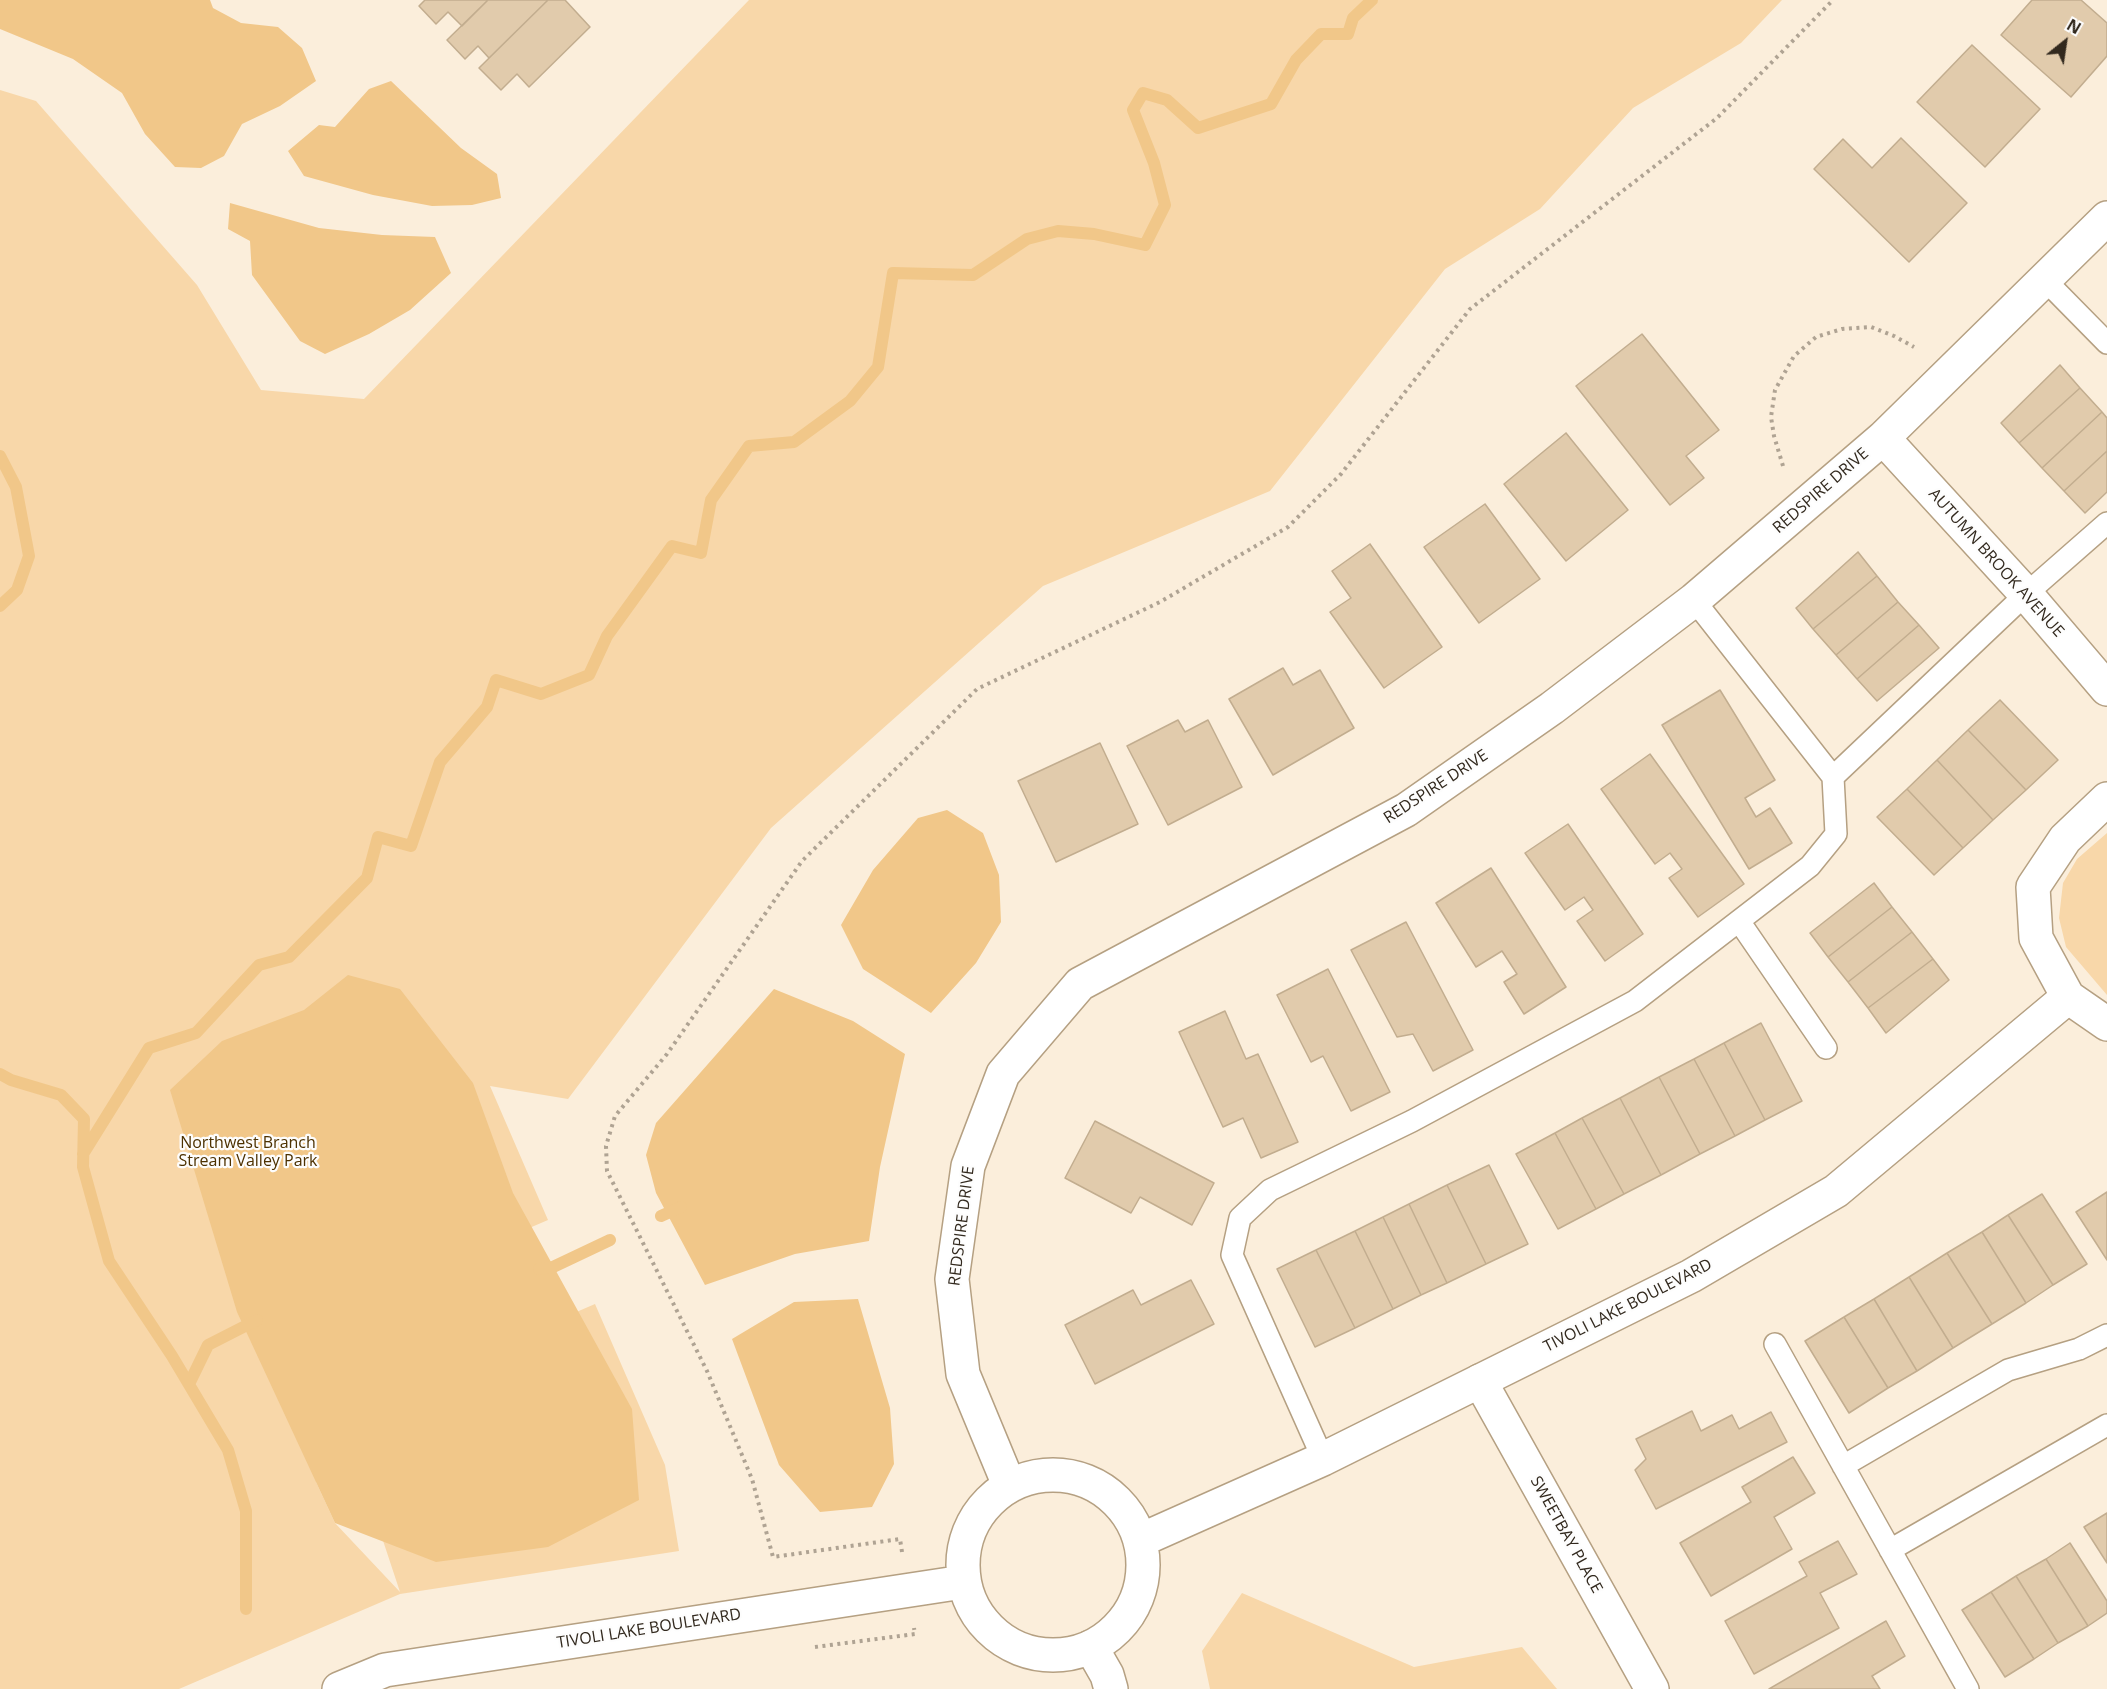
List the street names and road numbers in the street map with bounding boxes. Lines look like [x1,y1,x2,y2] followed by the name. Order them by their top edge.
[1769,444,1873,538] street label: REDSPIRE DRIVE
[1924,485,2068,641] street label: AUTUMN BROOK AVENUE
[1380,746,1492,828] street label: REDSPIRE DRIVE
[945,1165,979,1287] street label: REDSPIRE DRIVE
[1541,1255,1715,1357] street label: TIVOLI LAKE BOULEVARD
[1526,1473,1606,1597] street label: SWEETBAY PLACE
[555,1605,743,1653] street label: TIVOLI LAKE BOULEVARD

